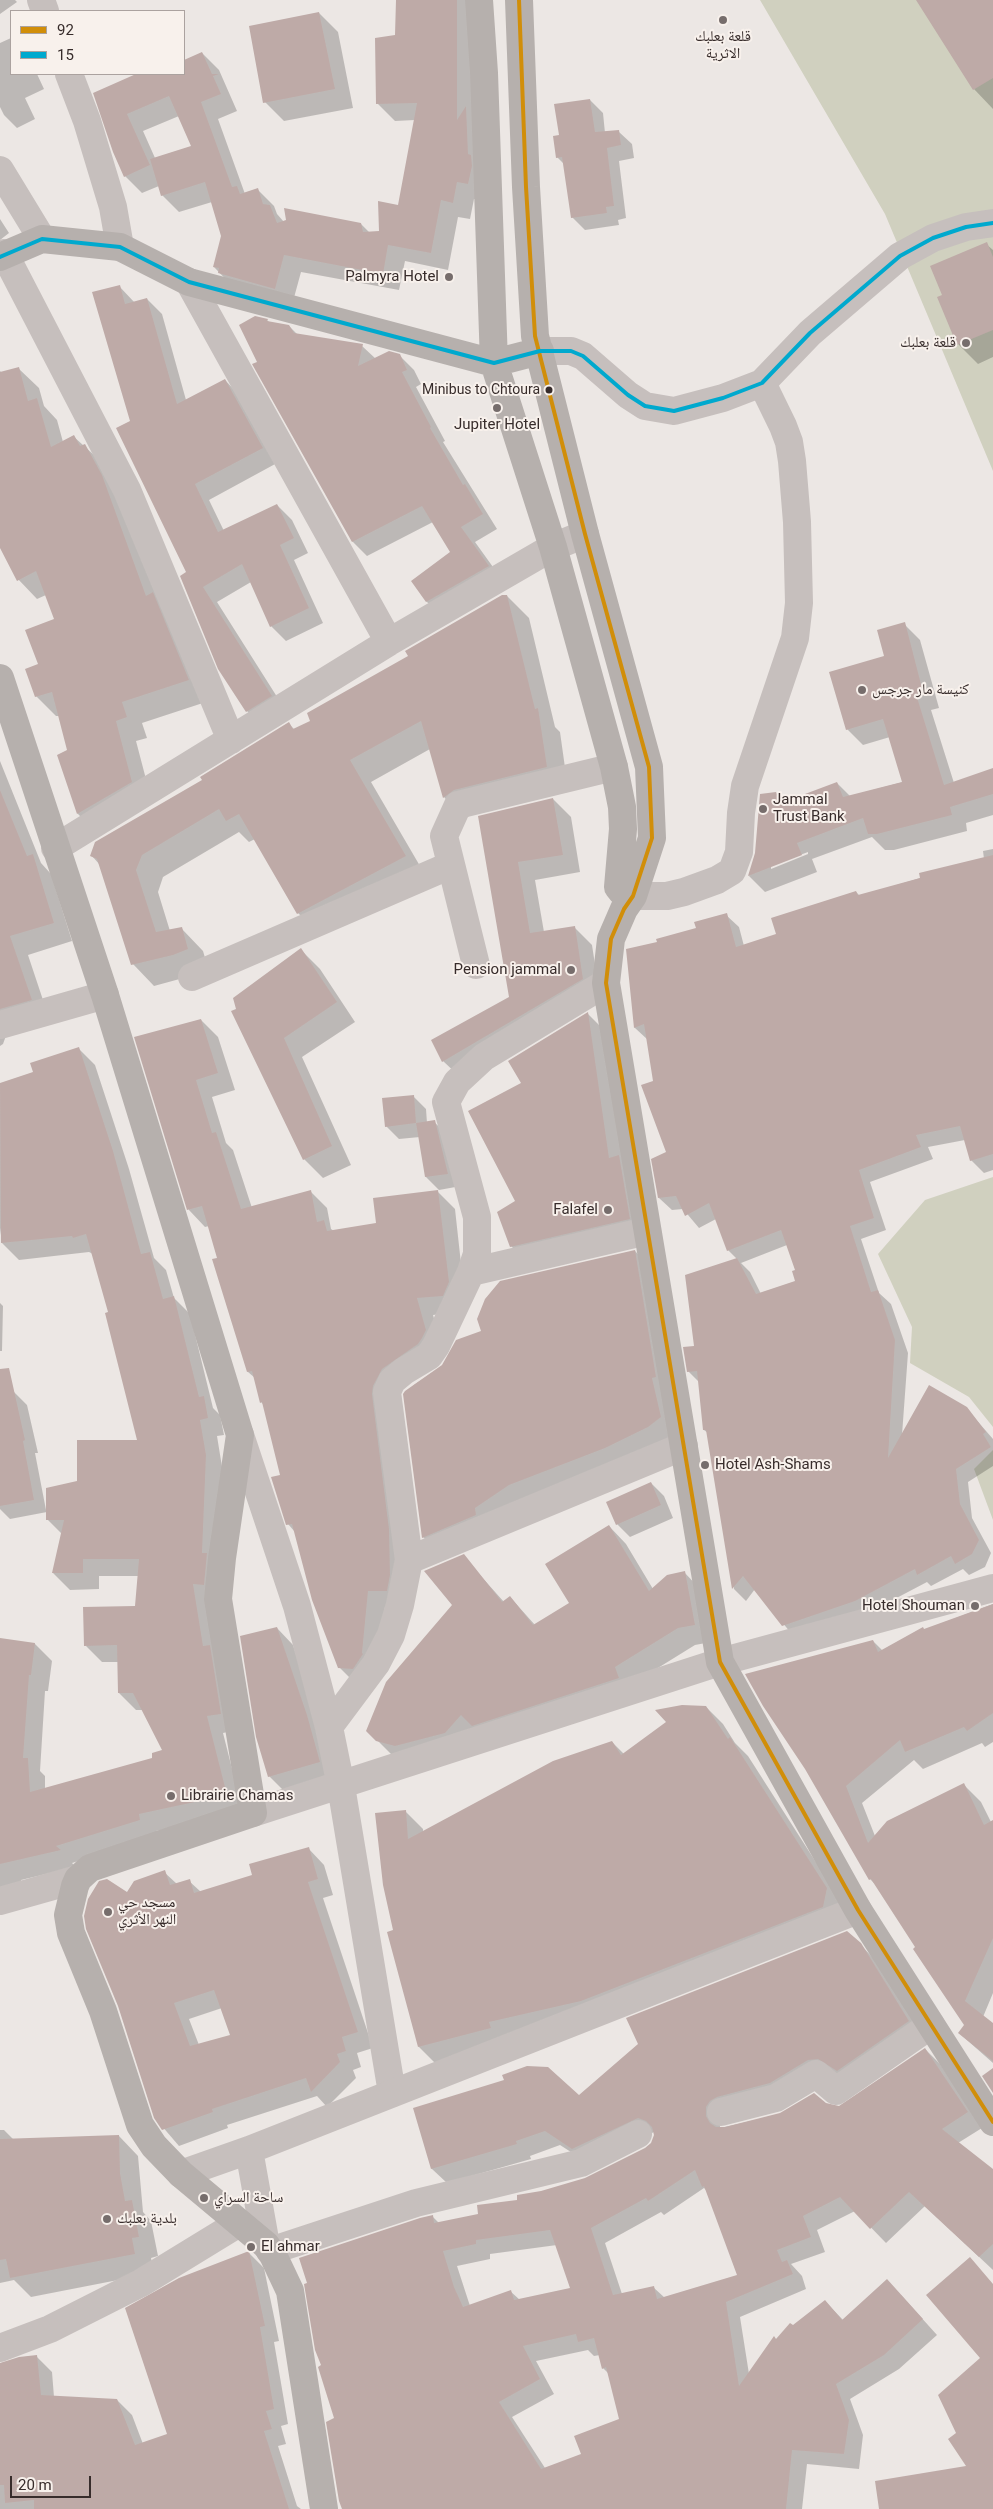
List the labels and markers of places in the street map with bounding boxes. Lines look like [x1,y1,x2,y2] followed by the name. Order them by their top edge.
[717,14,729,26] marker: قلعة بعلبك الاثرية
[695,28,751,63] place label: قلعة بعلبك الاثرية
[345,268,439,286] place label: Palmyra Hotel
[443,271,455,283] marker: Palmyra Hotel
[900,334,956,352] place label: قلعة بعلبك
[960,337,972,349] marker: قلعة بعلبك
[422,382,540,398] place label: Minibus to Chtoura
[544,385,554,395] marker: Minibus to Chtoura
[491,402,503,414] marker: Jupiter Hotel
[454,416,540,434] place label: Jupiter Hotel
[872,681,969,699] place label: كنيسة مار جرجس
[856,684,868,696] marker: كنيسة مار جرجس
[773,791,845,826] place label: Jammal Trust Bank
[757,803,769,815] marker: Jammal Trust Bank
[454,961,561,979] place label: Pension jammal
[565,964,577,976] marker: Pension jammal
[553,1201,598,1219] place label: Falafel
[602,1204,614,1216] marker: Falafel
[715,1456,831,1474] place label: Hotel Ash-Shams
[699,1459,711,1471] marker: Hotel Ash-Shams
[862,1597,965,1615] place label: Hotel Shouman
[969,1600,981,1612] marker: Hotel Shouman
[181,1787,293,1805] place label: Librairie Chamas
[165,1790,177,1802] marker: Librairie Chamas
[118,1894,176,1929] place label: مسجد حي النهر الأثري
[102,1906,114,1918] marker: مسجد حي النهر الأثري
[214,2189,283,2207] place label: ساحة السراي
[198,2192,210,2204] marker: ساحة السراي
[117,2210,177,2228] place label: بلدية بعلبك
[101,2213,113,2225] marker: بلدية بعلبك
[261,2238,320,2256] place label: El ahmar
[245,2241,257,2253] marker: El ahmar

